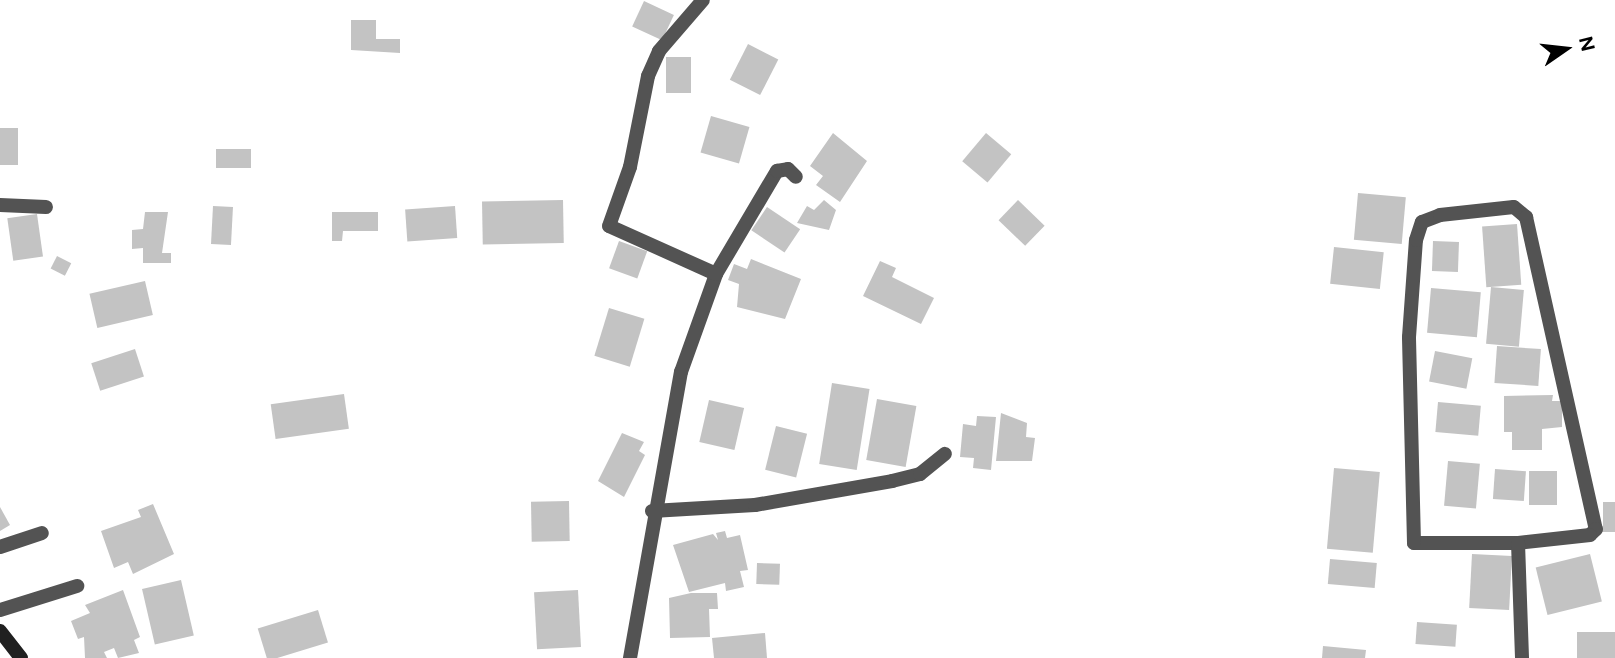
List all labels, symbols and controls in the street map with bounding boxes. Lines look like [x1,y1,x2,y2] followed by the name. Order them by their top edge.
[1531,14,1601,84] north arrow
[1574,34,1600,54] text: N

